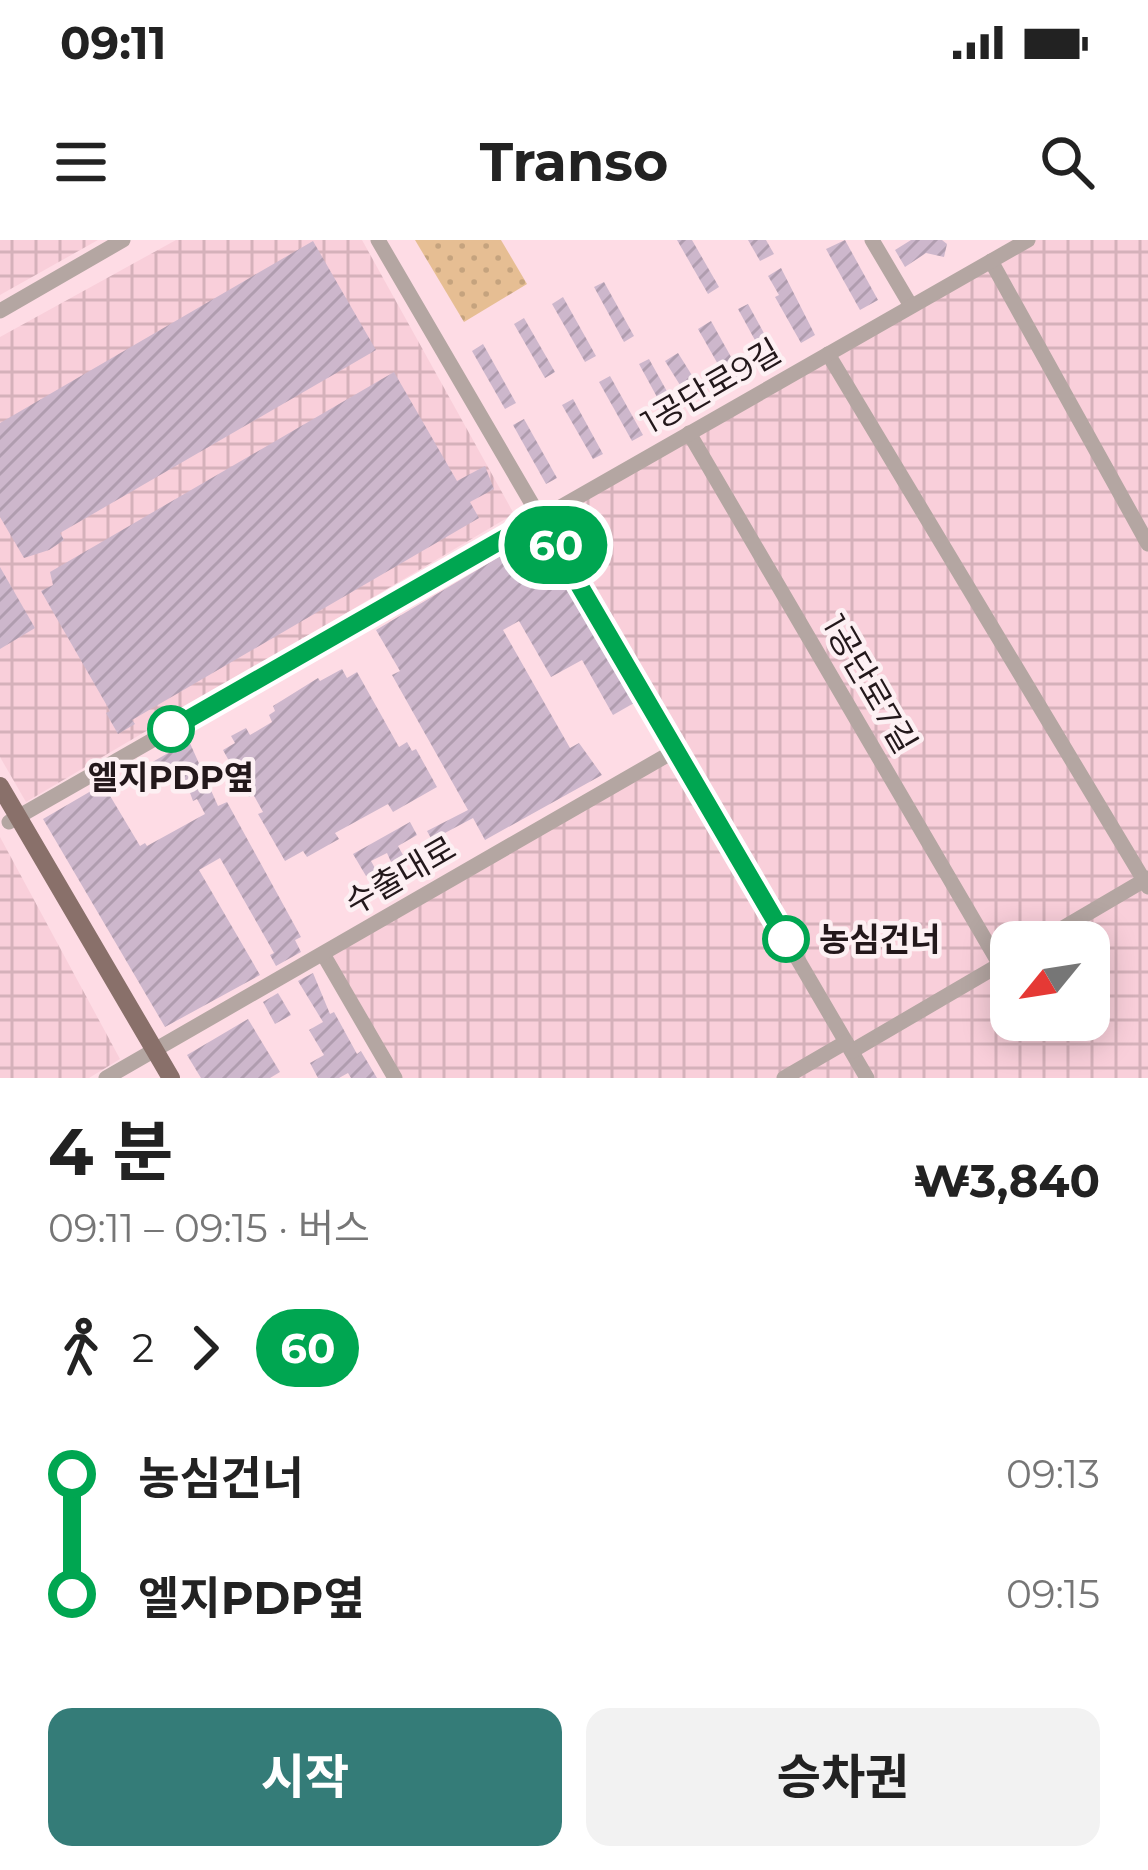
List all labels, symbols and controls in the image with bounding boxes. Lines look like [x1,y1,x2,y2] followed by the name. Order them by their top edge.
[60,15,166,70] text: 09:11
[48,129,114,195] icon: menu
[480,129,668,195] text: Transo
[1034,129,1100,195] icon: search
[635,330,787,442] street label: 1공단로9길
[502,506,610,584] line badge: 60
[528,519,584,571] text: 60
[814,608,926,760] street label: 1공단로7길
[149,707,193,751] marker: 엘지PDP옆
[88,757,254,797] place label: 엘지PDP옆
[337,827,463,923] street label: 수출대로
[764,917,808,961] marker: 농심건너
[819,919,940,959] place label: 농심건너
[990,921,1110,1041] north arrow
[990,921,1110,1041] map controls
[48,1111,173,1192] text: 4 분
[914,1153,1100,1208] text: ₩3,840
[48,1204,370,1252] text: 09:11 – 09:15 · 버스
[48,1315,114,1381] icon: walk
[172,1315,238,1381] icon: forward
[280,1322,335,1374] text: 60
[132,1324,154,1372] text: 2
[138,1450,304,1505] text: 농심건너
[1006,1450,1100,1498] text: 09:13
[138,1570,365,1625] text: 엘지PDP옆
[1006,1570,1100,1618] text: 09:15
[48,1708,562,1846] button: 시작
[586,1708,1100,1846] button: 승차권

